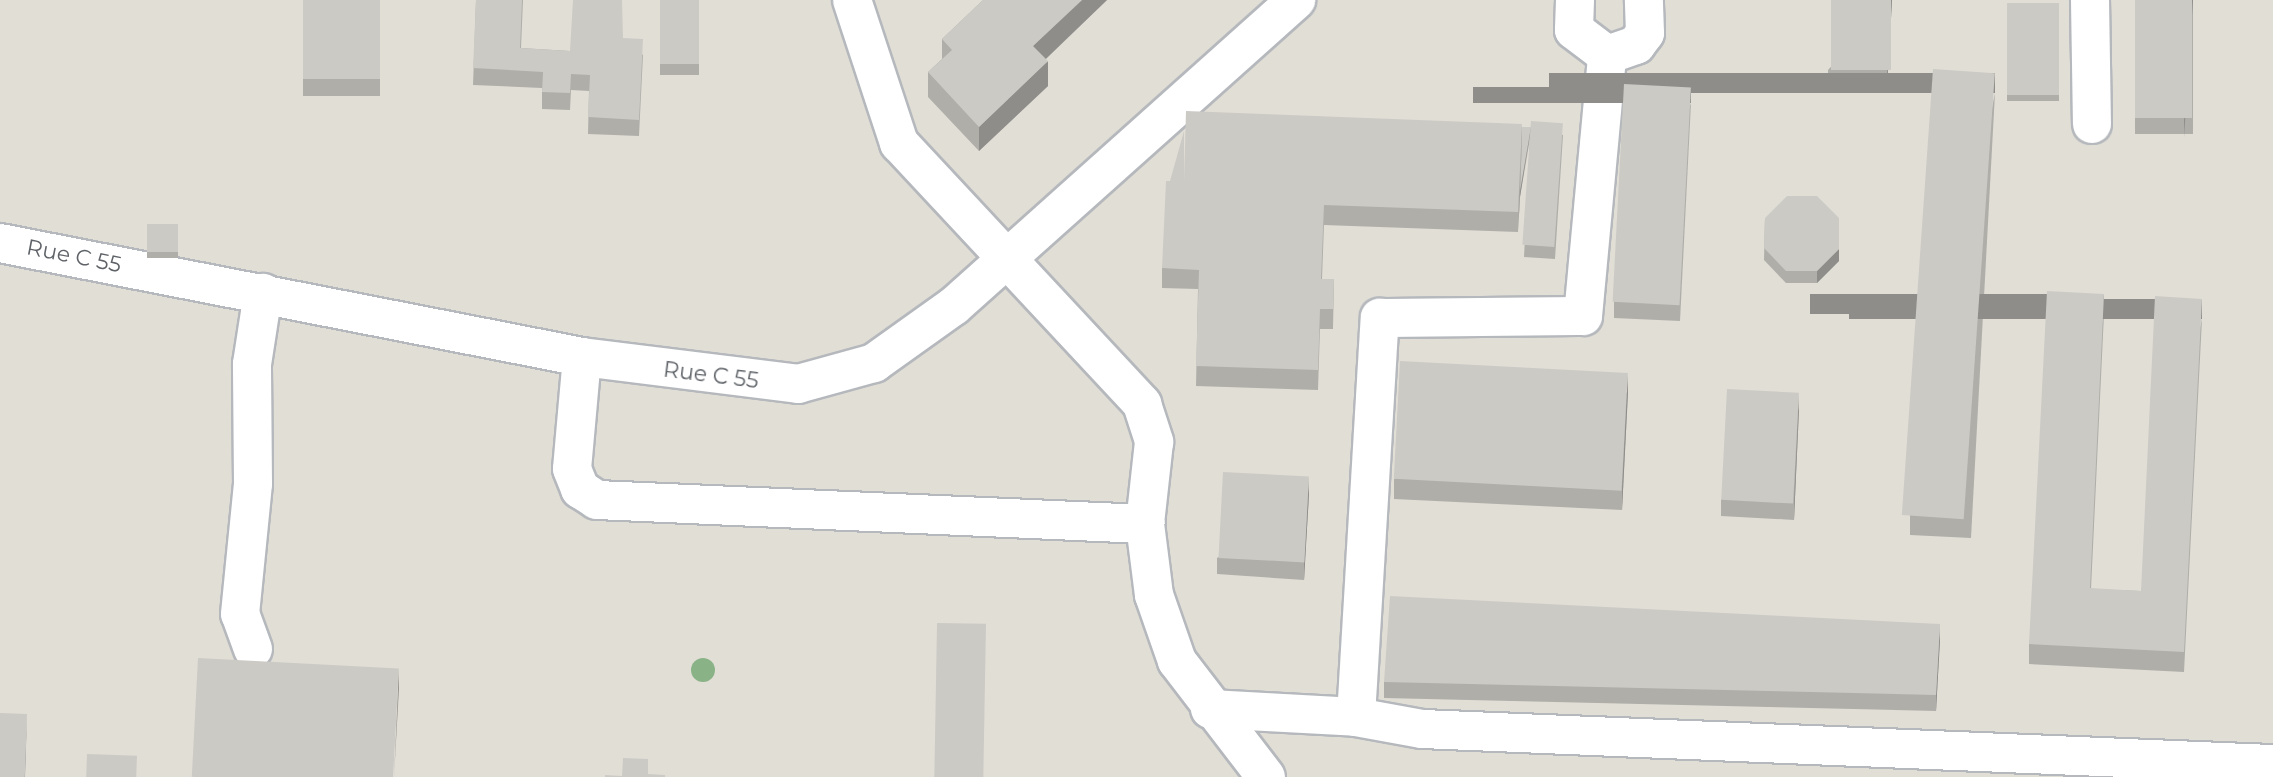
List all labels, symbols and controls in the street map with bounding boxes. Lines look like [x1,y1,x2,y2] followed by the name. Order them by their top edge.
[24,234,124,278] street label: Rue C 55
[662,356,760,394] street label: Rue C 55

